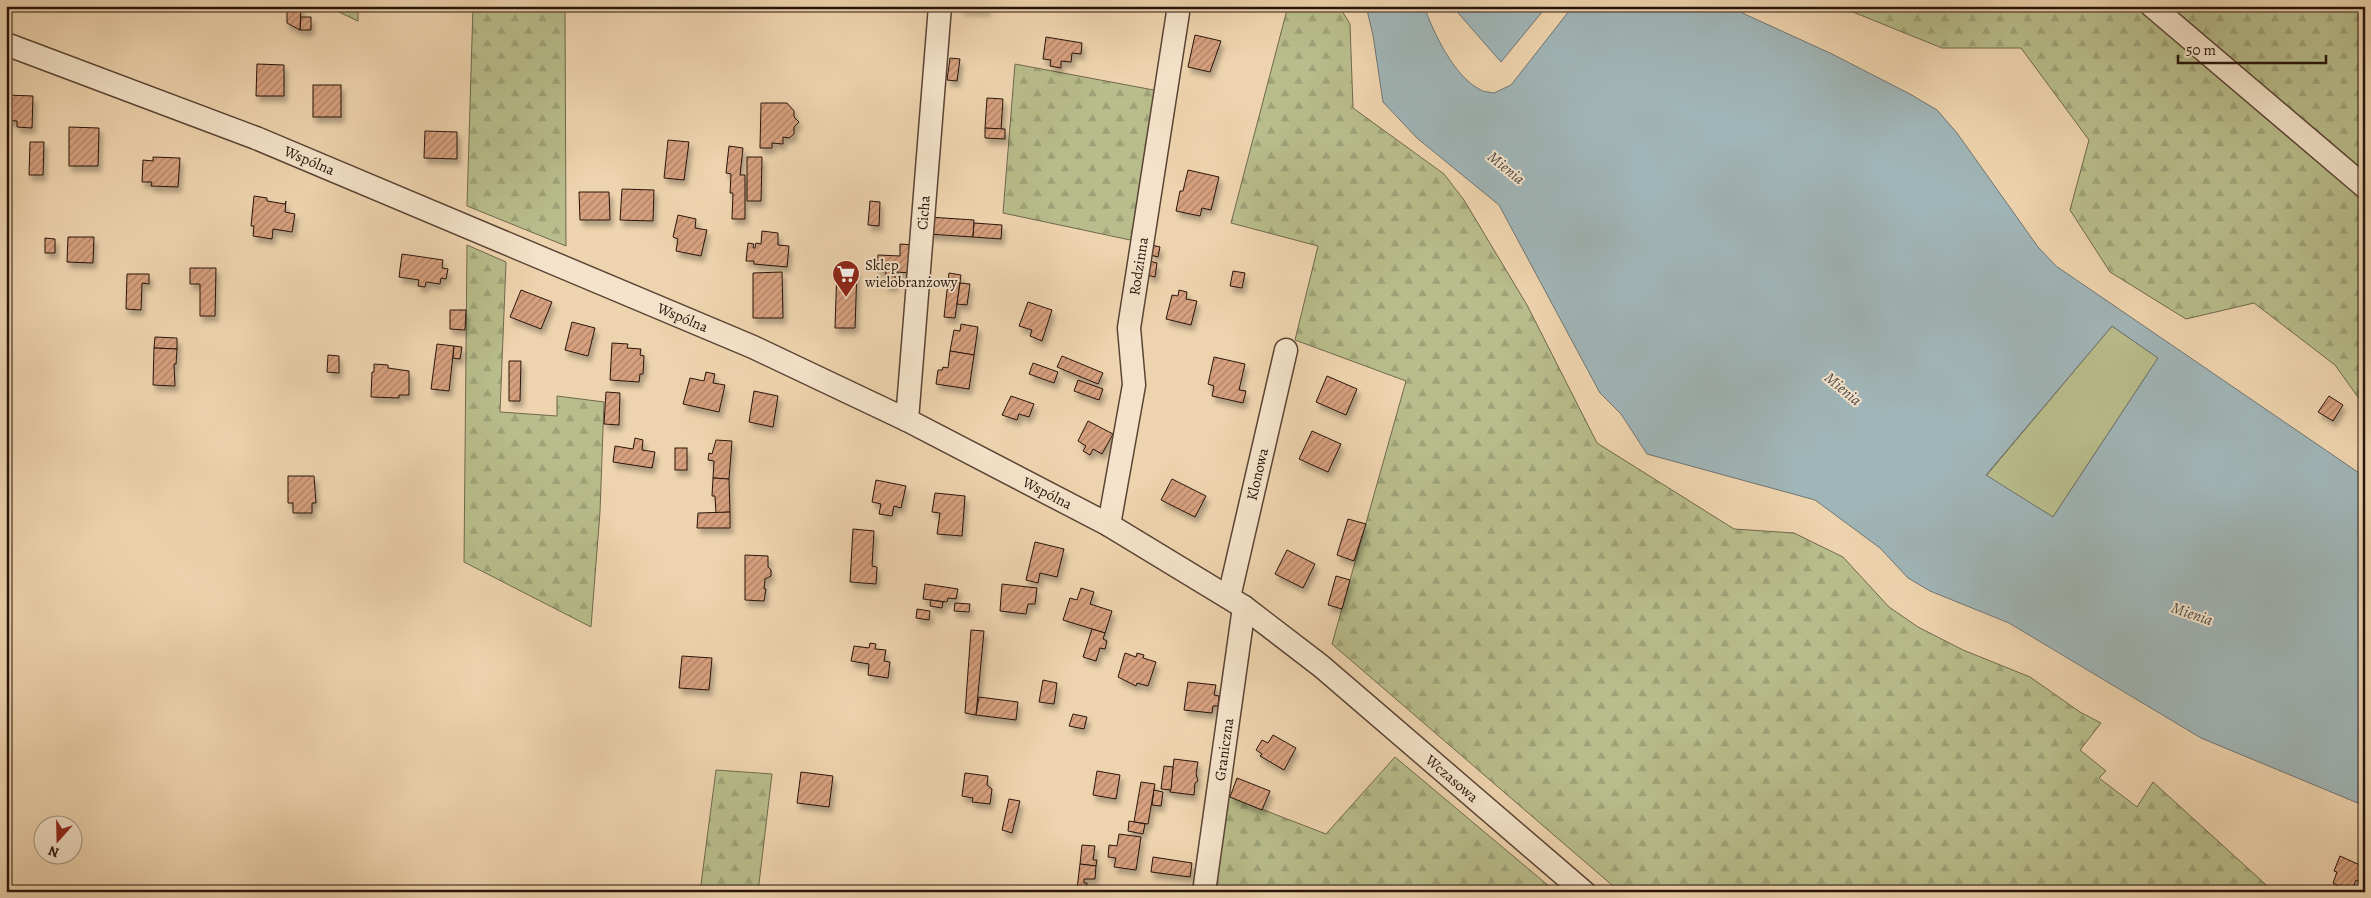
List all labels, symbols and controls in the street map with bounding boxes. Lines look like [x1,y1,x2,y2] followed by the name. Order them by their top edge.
[2178,32,2326,64] scale bar
[2186,40,2216,60] text: 50 m
[280,141,338,180] street label: Wspólna
[1483,146,1530,190] water label: Mienia
[912,195,935,231] street label: Cicha
[1124,236,1153,297] street label: Rodzinna
[864,255,958,292] place label: Sklep wielobranżowy
[831,259,861,298] supermarket icon: Sklep wielobranżowy
[653,298,711,337] street label: Wspólna
[1820,367,1867,411] water label: Mienia
[1242,446,1273,502] street label: Klonowa
[1018,471,1076,514] street label: Wspólna
[2168,597,2216,631] water label: Mienia
[1210,717,1238,782] street label: Graniczna
[1421,750,1483,807] street label: Wczasowa
[32,816,82,866] north arrow
[46,841,62,862] text: N

